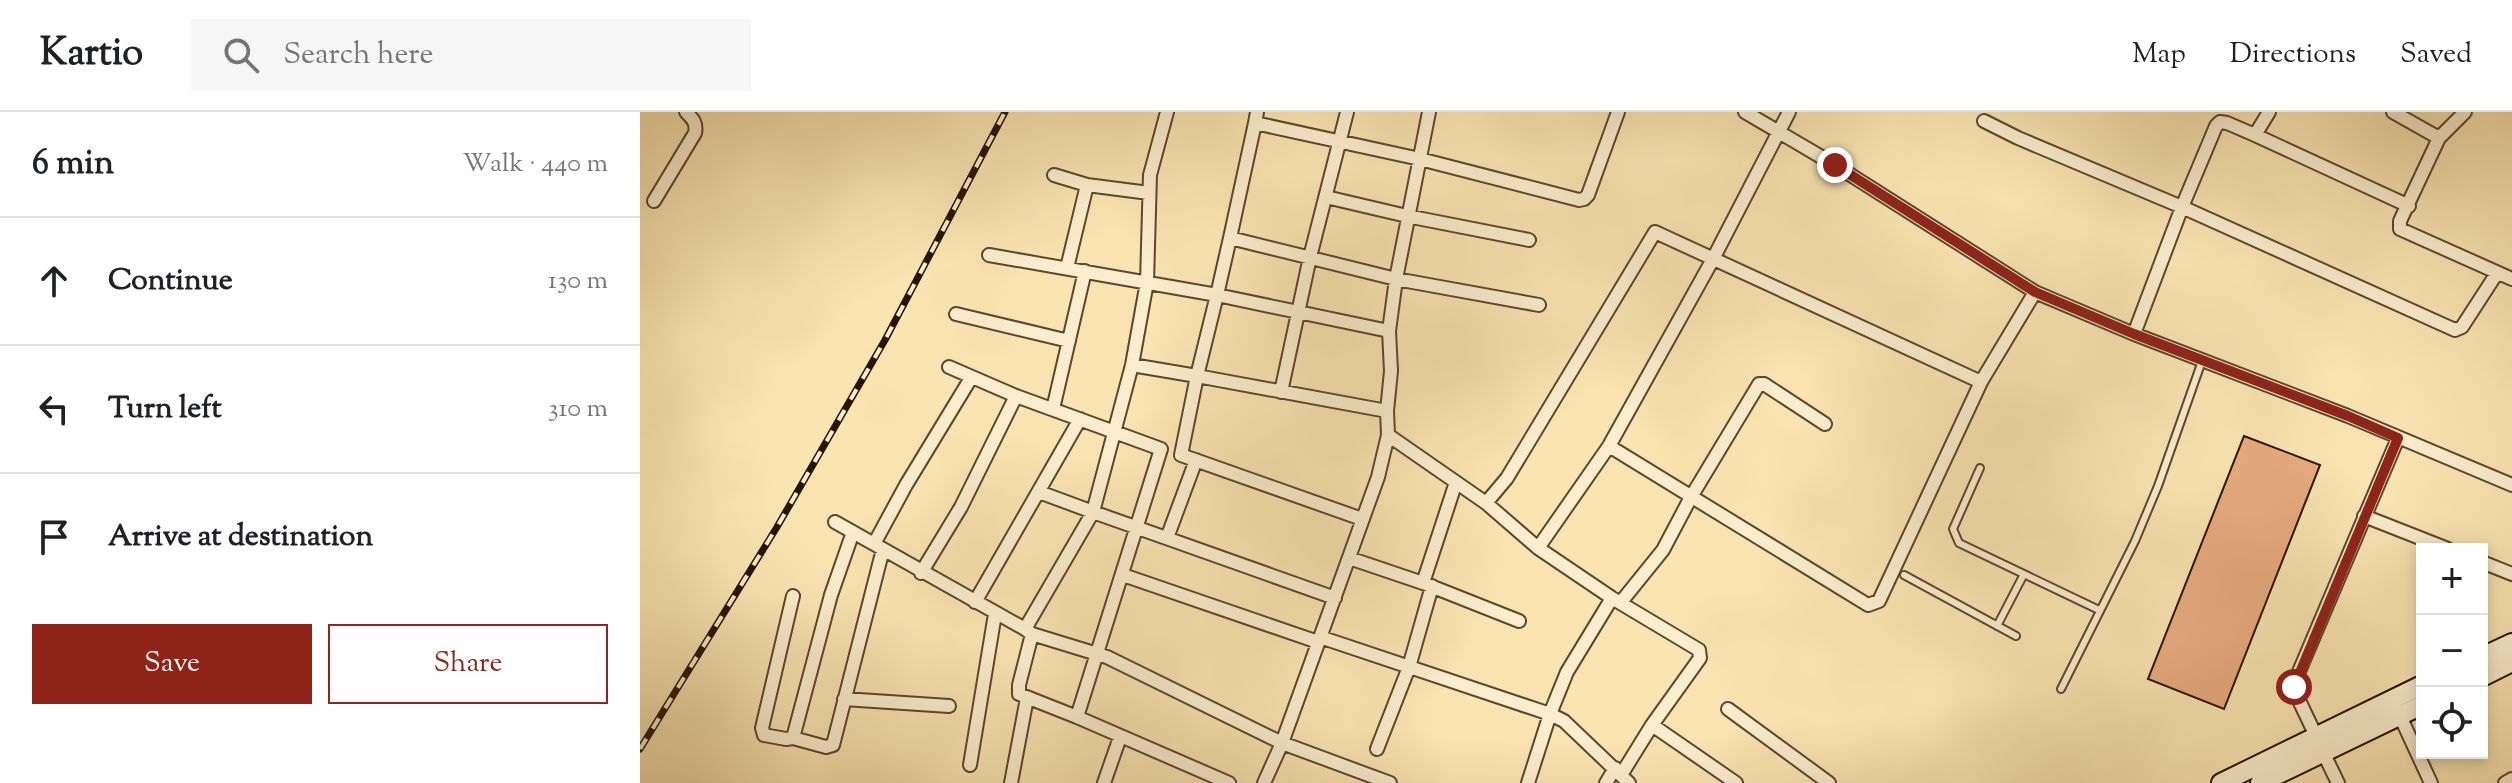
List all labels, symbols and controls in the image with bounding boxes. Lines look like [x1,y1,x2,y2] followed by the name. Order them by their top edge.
[191,19,751,91] search box
[40,28,143,82] text: Kartio
[219,33,263,77] icon: search
[283,34,434,77] text: Search here
[2132,35,2186,75] text: Map
[2230,35,2356,75] text: Directions
[2400,35,2472,75] text: Saved
[32,140,114,189] text: 6 min
[463,146,608,183] text: Walk · 440 m
[1817,147,1853,183] route end
[32,259,76,303] icon: ahead
[108,260,233,303] text: Continue
[548,263,608,300] text: 130 m
[32,387,76,431] icon: left
[108,388,222,431] text: Turn left
[548,391,608,428] text: 310 m
[32,515,76,559] icon: arrive
[108,516,373,559] text: Arrive at destination
[2416,543,2488,759] map controls
[2416,543,2488,615] button: +
[2416,615,2488,687] button: −
[32,624,312,704] button: Save
[328,624,608,704] button: Share
[2276,669,2312,705] route start
[2416,687,2488,759] button: locate

